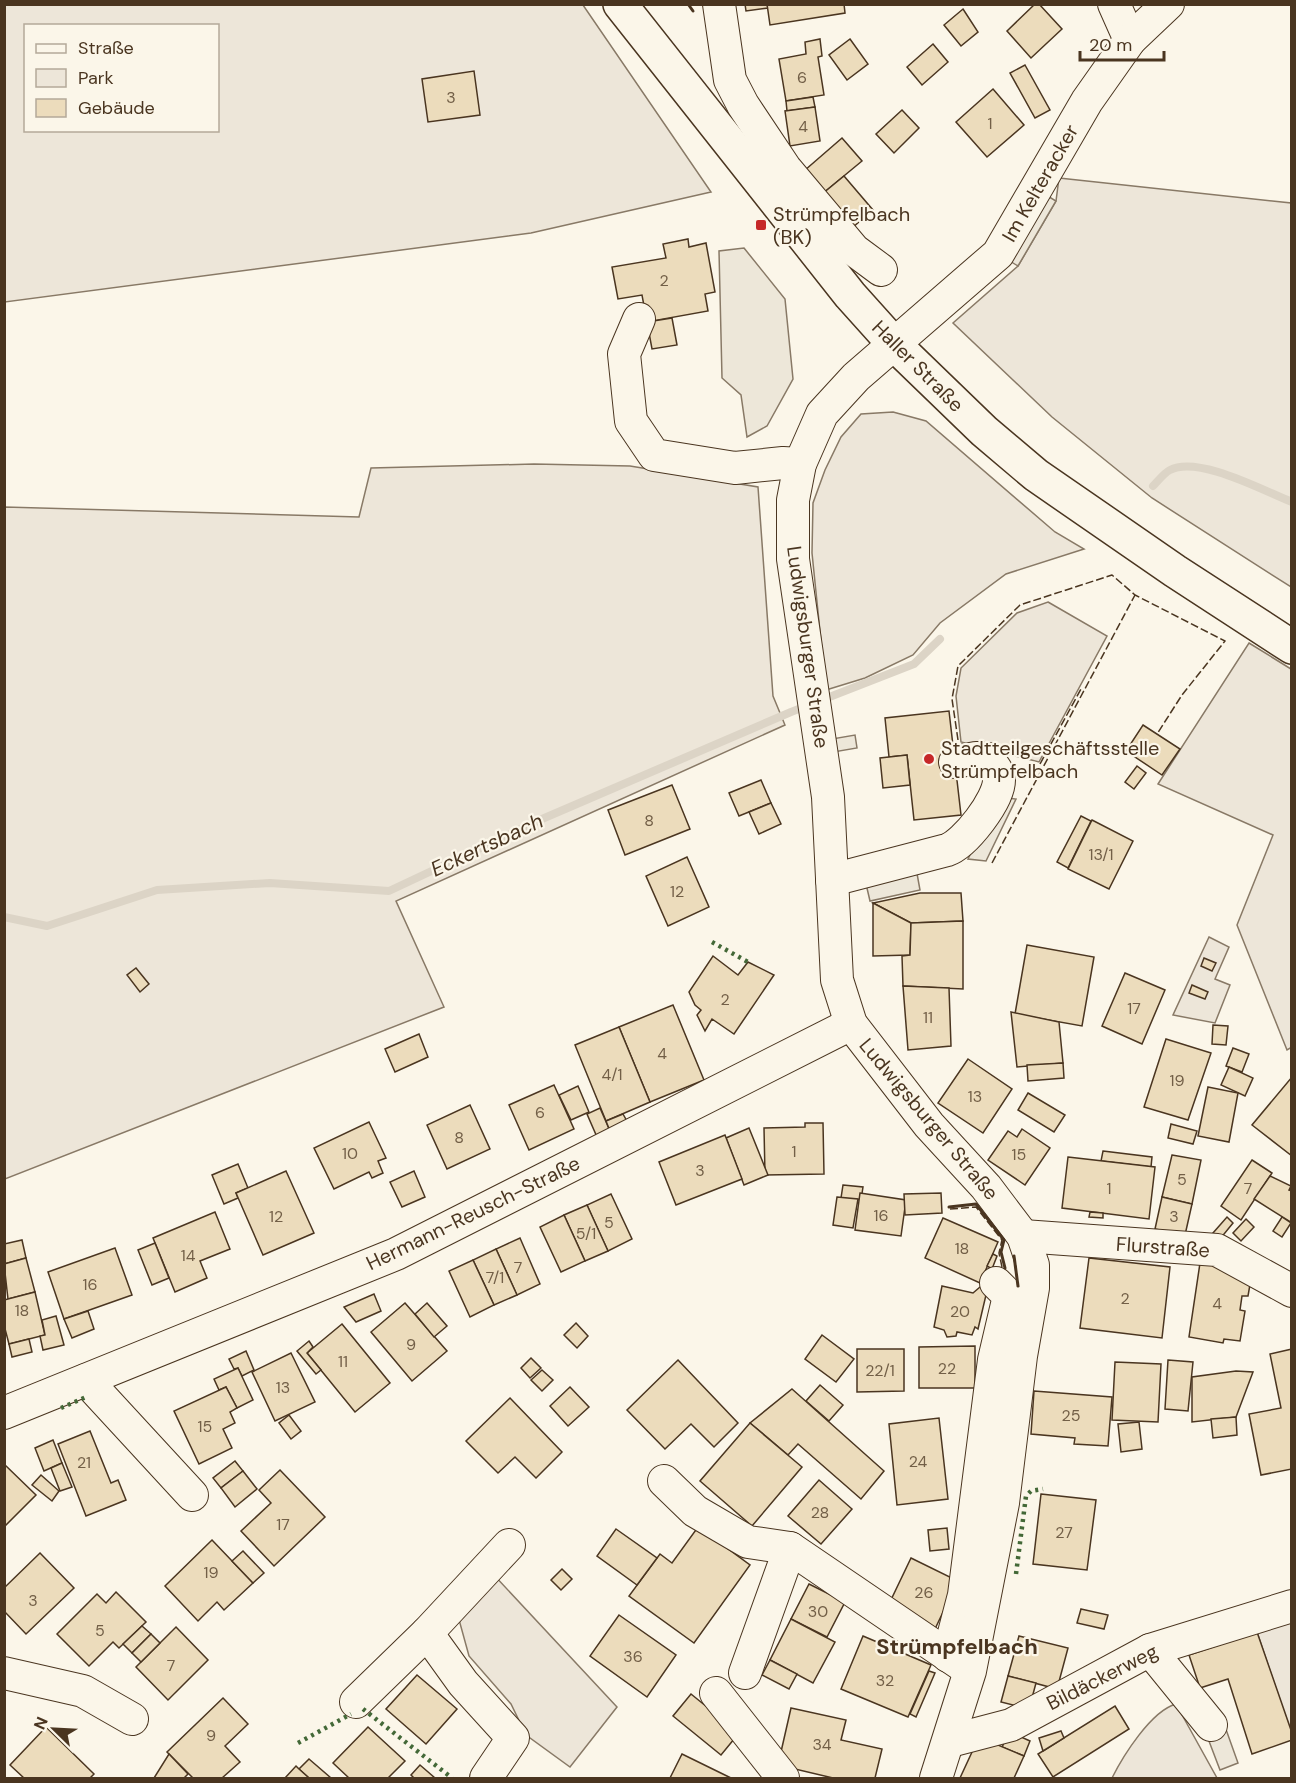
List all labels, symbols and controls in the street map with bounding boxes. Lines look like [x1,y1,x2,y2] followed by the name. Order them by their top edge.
[24,24,219,132] legend
[1080,24,1164,62] scale bar
[1089,33,1132,57] text: 20 m
[78,36,134,60] text: Straße
[78,66,114,90] text: Park
[797,67,807,88] house number: 6
[446,87,456,108] house number: 3
[78,96,155,120] text: Gebäude
[988,113,993,134] house number: 1
[798,116,808,137] house number: 4
[996,120,1084,246] street label: Im Kelteracker
[773,201,910,250] place label: Strümpfelbach (BK)
[754,218,768,232] marker: Strümpfelbach (BK)
[659,270,669,291] house number: 2
[867,315,969,417] street label: Haller Straße
[781,544,835,750] street label: Ludwigsburger Straße
[941,735,1159,784] place label: Stadtteilgeschäftsstelle Strümpfelbach
[922,752,936,766] marker: Stadtteilgeschäftsstelle Strümpfelbach
[426,807,548,883] water label: Eckertsbach
[644,810,654,831] house number: 8
[1089,844,1113,865] house number: 13/1
[670,881,684,902] house number: 12
[720,989,730,1010] house number: 2
[1127,998,1141,1019] house number: 17
[923,1007,933,1028] house number: 11
[854,1033,1004,1205] street label: Ludwigsburger Straße
[657,1043,667,1064] house number: 4
[602,1064,622,1085] house number: 4/1
[1169,1070,1185,1091] house number: 19
[968,1086,982,1107] house number: 13
[535,1102,545,1123] house number: 6
[454,1127,464,1148] house number: 8
[792,1141,797,1162] house number: 1
[342,1143,358,1164] house number: 10
[1012,1144,1026,1165] house number: 15
[362,1150,584,1276] street label: Hermann-Reusch-Straße
[695,1160,705,1181] house number: 3
[1177,1169,1187,1190] house number: 5
[1107,1178,1112,1199] house number: 1
[1244,1178,1252,1199] house number: 7
[873,1205,889,1226] house number: 16
[269,1206,283,1227] house number: 12
[1169,1206,1179,1227] house number: 3
[604,1212,614,1233] house number: 5
[576,1223,596,1244] house number: 5/1
[1115,1231,1211,1263] street label: Flurstraße
[955,1238,969,1259] house number: 18
[181,1245,196,1266] house number: 14
[514,1257,522,1278] house number: 7
[486,1267,504,1288] house number: 7/1
[82,1274,98,1295] house number: 16
[1120,1288,1130,1309] house number: 2
[1212,1293,1222,1314] house number: 4
[15,1300,29,1321] house number: 18
[950,1301,970,1322] house number: 20
[406,1334,416,1355] house number: 9
[338,1351,348,1372] house number: 11
[938,1358,956,1379] house number: 22
[865,1360,895,1381] house number: 22/1
[276,1377,290,1398] house number: 13
[1062,1405,1080,1426] house number: 25
[198,1416,212,1437] house number: 15
[909,1451,928,1472] house number: 24
[77,1452,91,1473] house number: 21
[811,1502,829,1523] house number: 28
[276,1514,290,1535] house number: 17
[1055,1522,1073,1543] house number: 27
[203,1562,219,1583] house number: 19
[914,1582,934,1603] house number: 26
[28,1590,38,1611] house number: 3
[808,1601,828,1622] house number: 30
[95,1620,105,1641] house number: 5
[876,1632,1038,1661] district label: Strümpfelbach
[1042,1638,1162,1716] street label: Bildäckerweg
[623,1646,643,1667] house number: 36
[167,1655,175,1676] house number: 7
[876,1670,894,1691] house number: 32
[24,1699,84,1759] north arrow
[29,1714,53,1733] text: N
[206,1725,216,1746] house number: 9
[812,1734,832,1755] house number: 34

